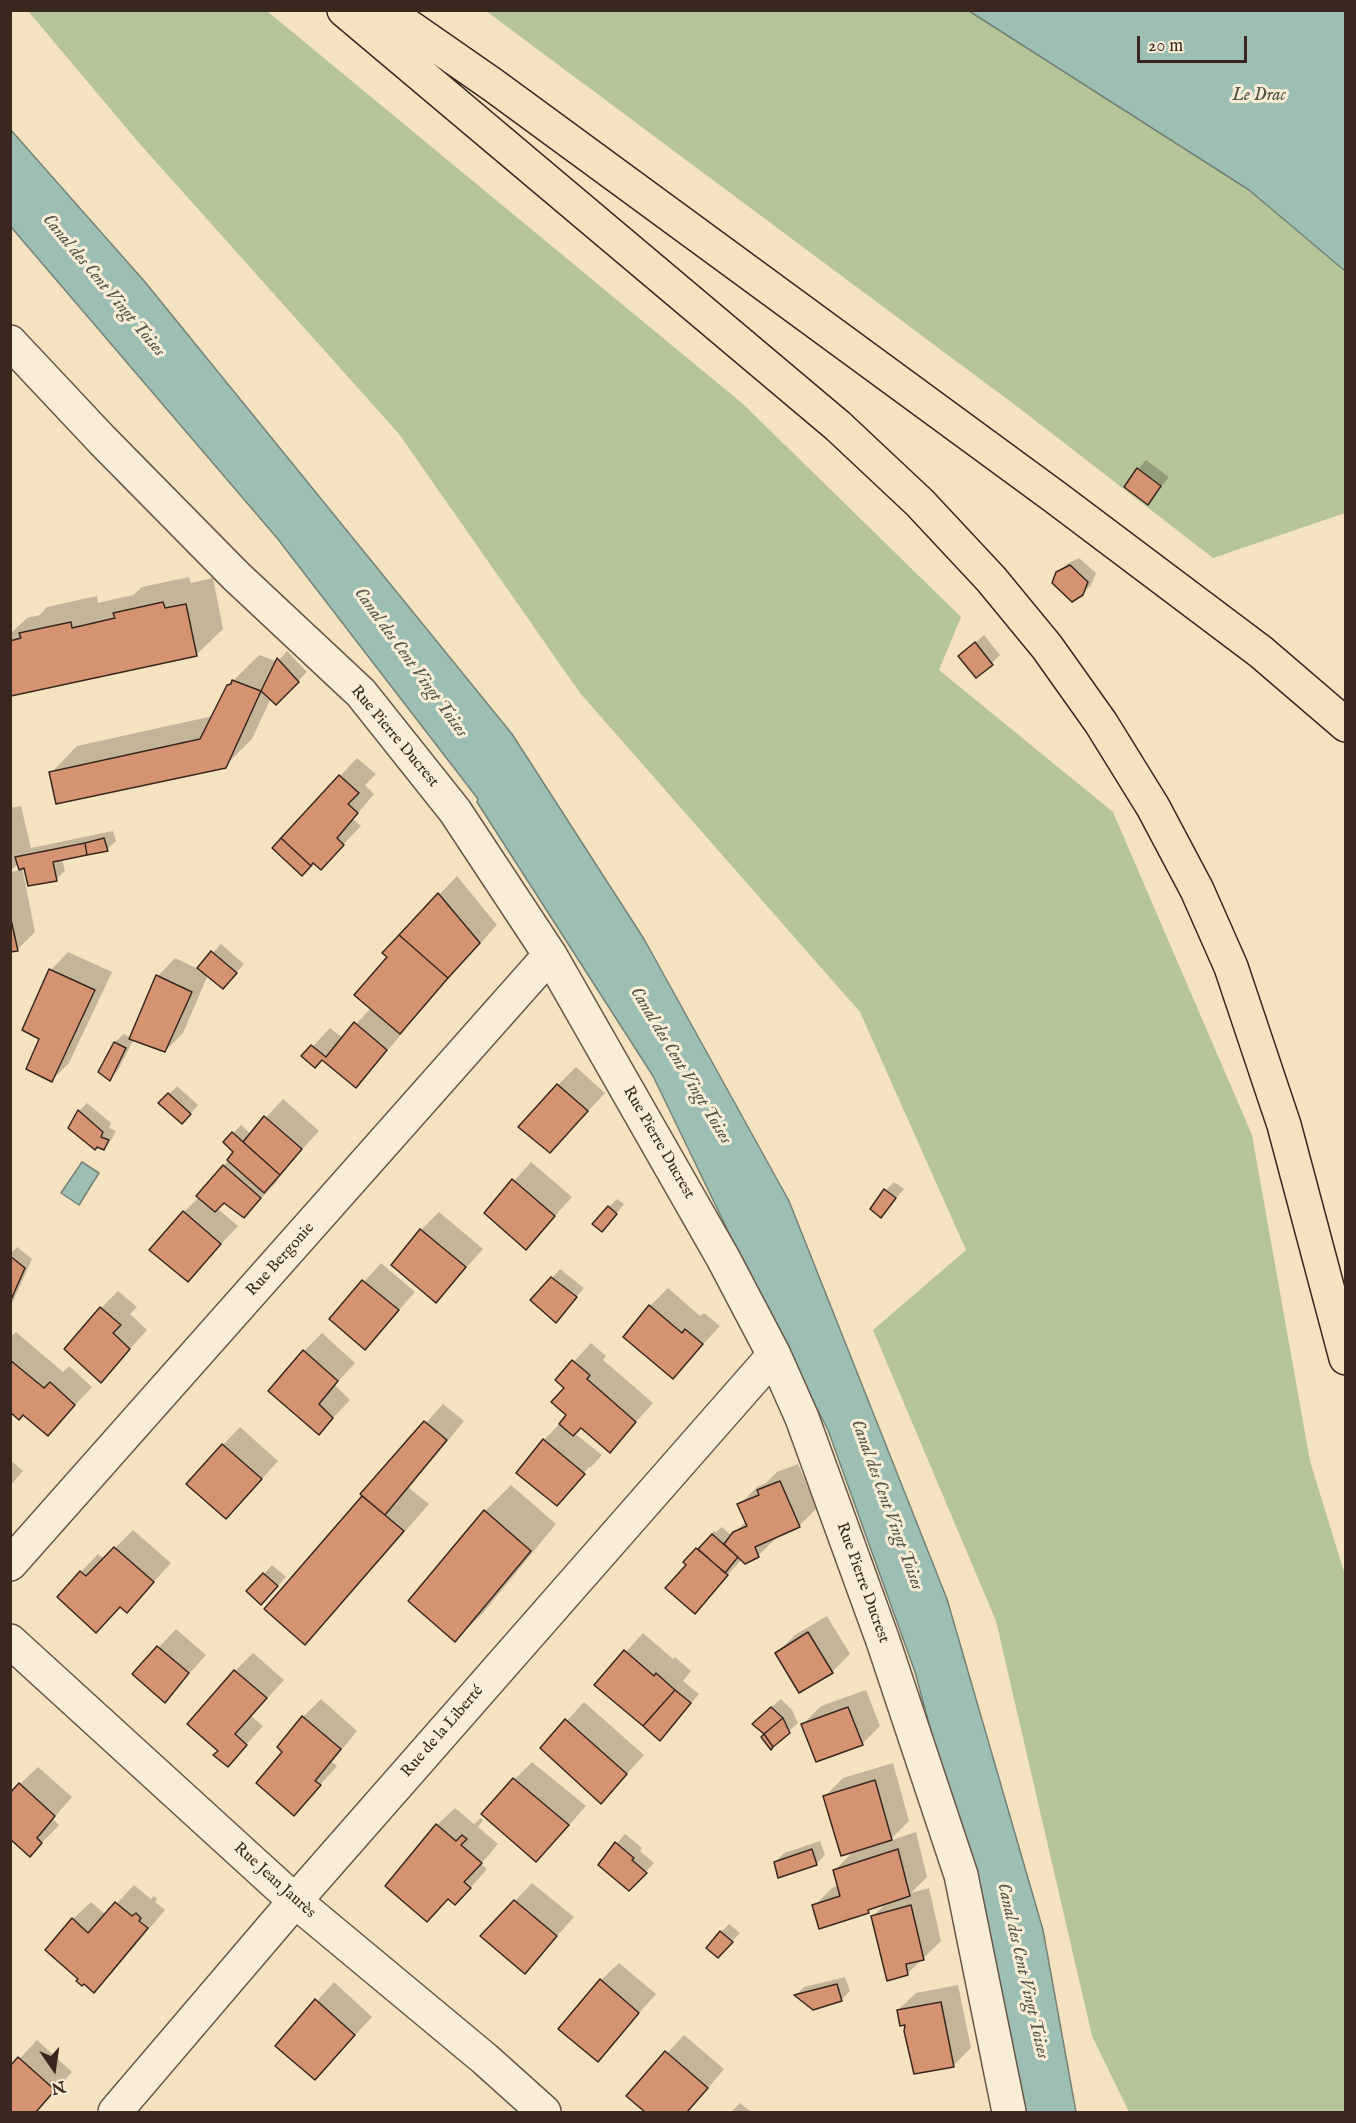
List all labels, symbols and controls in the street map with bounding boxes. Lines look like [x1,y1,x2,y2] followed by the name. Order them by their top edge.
[1140,24,1250,62] scale bar
[1148,35,1183,58] text: 20 m
[1232,85,1286,107] water label: Le Drac
[37,210,169,362] water label: Canal des Cent Vingt Toises
[349,584,471,742] water label: Canal des Cent Vingt Toises
[346,682,442,792] street label: Rue Pierre Ducrest
[625,983,735,1149] water label: Canal des Cent Vingt Toises
[618,1083,698,1203] street label: Rue Pierre Ducrest
[243,1219,319,1301] street label: Rue Bergonie
[845,1417,927,1593] water label: Canal des Cent Vingt Toises
[831,1520,893,1646] street label: Rue Pierre Ducrest
[398,1682,488,1782] street label: Rue de la Liberté
[229,1839,319,1923] street label: Rue Jean Jaurès
[991,1881,1053,2061] water label: Canal des Cent Vingt Toises
[24,2039,84,2099] north arrow
[49,2075,67,2098] text: N

